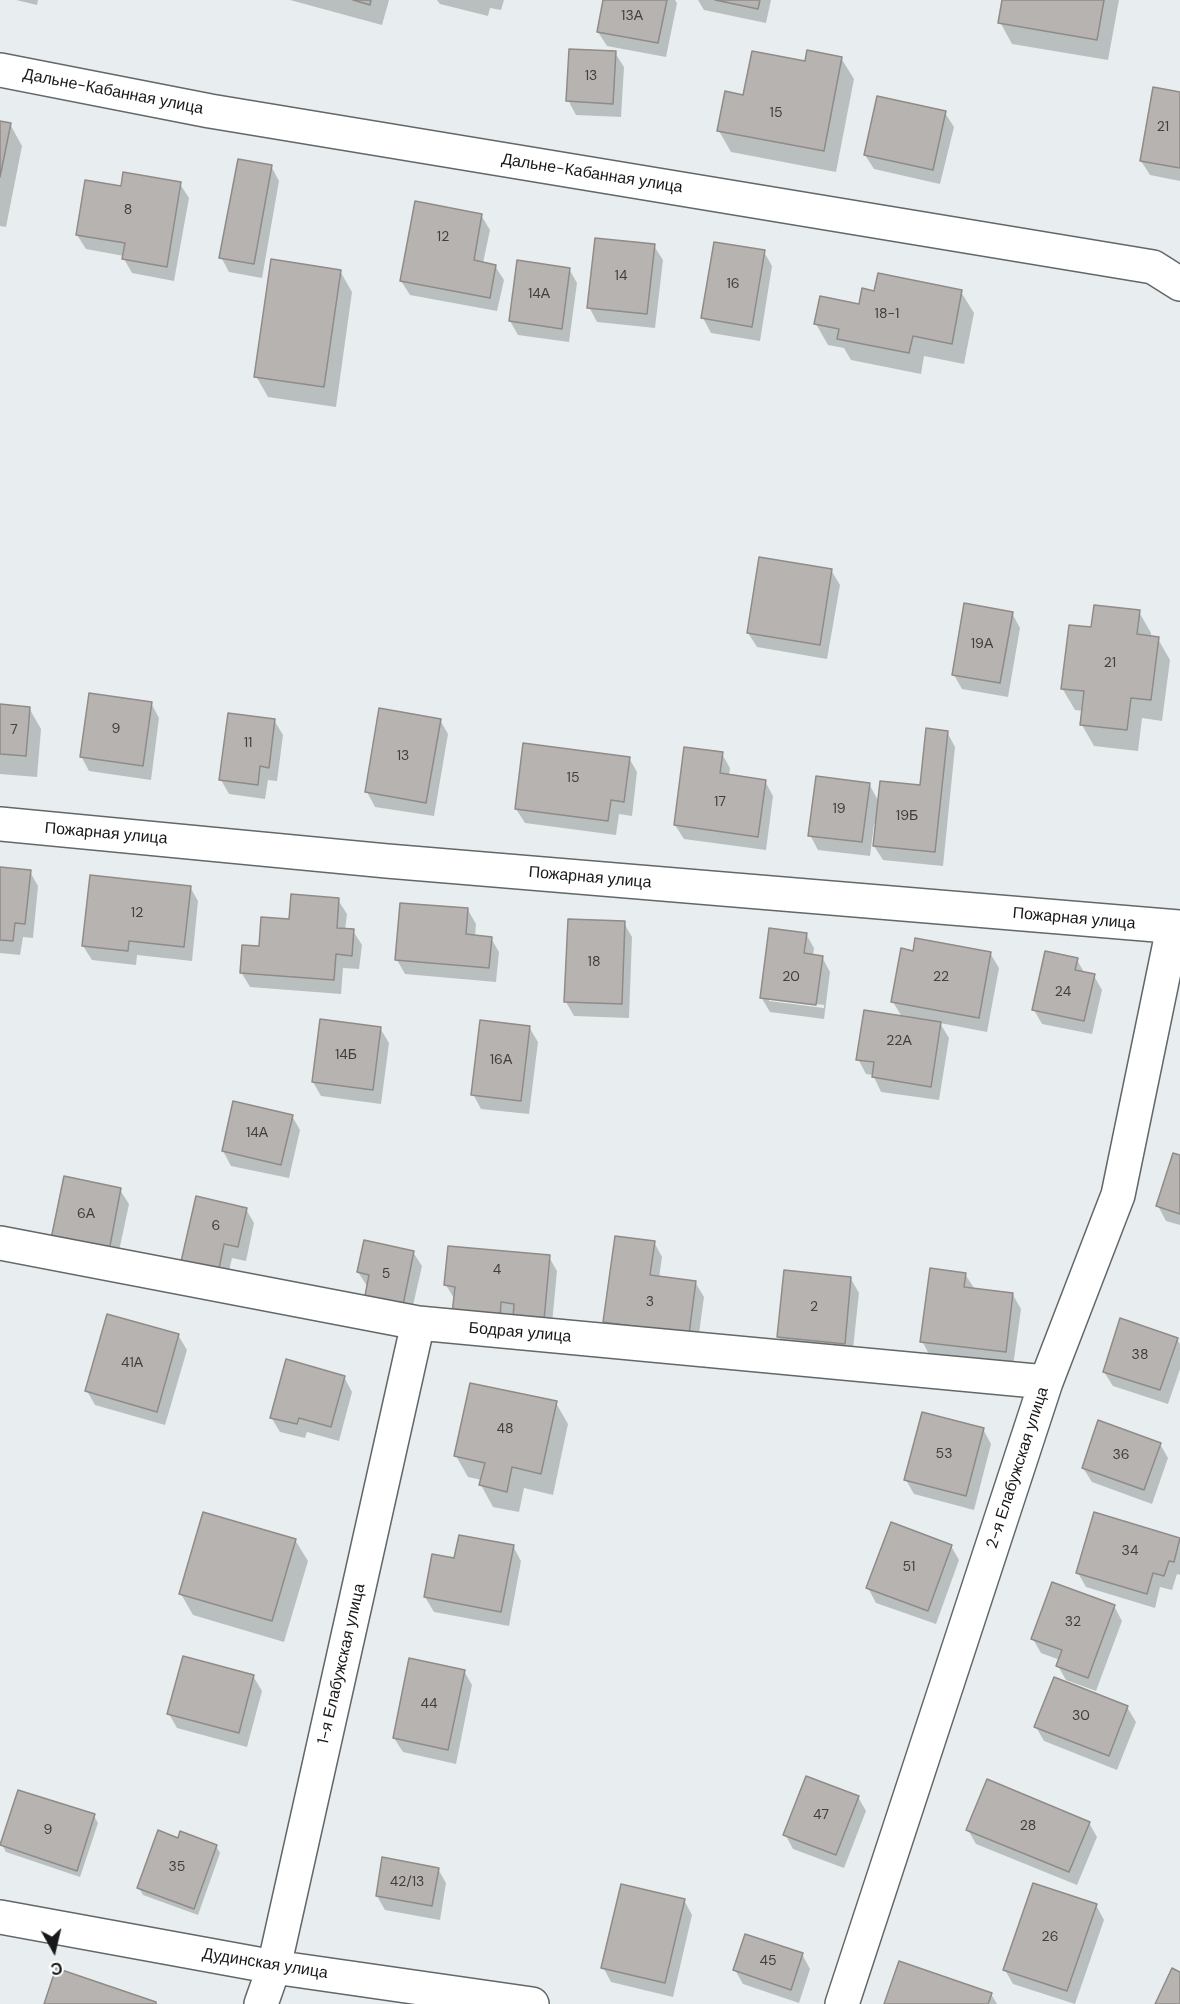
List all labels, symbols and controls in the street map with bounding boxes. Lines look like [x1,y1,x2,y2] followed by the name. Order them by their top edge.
[621,8,643,24] house number: 13А
[21,65,205,119] street label: Дальне-Кабанная улица
[585,68,597,84] house number: 13
[770,105,782,121] house number: 15
[1157,119,1169,135] house number: 21
[500,150,684,198] street label: Дальне-Кабанная улица
[124,202,132,218] house number: 8
[437,229,449,245] house number: 12
[615,268,627,284] house number: 14
[726,276,740,292] house number: 16
[528,286,550,302] house number: 14А
[875,306,899,322] house number: 18-1
[971,636,993,652] house number: 19А
[1104,655,1116,671] house number: 21
[112,721,120,737] house number: 9
[10,722,18,738] house number: 7
[244,735,252,751] house number: 11
[397,748,409,764] house number: 13
[567,770,579,786] house number: 15
[714,794,726,810] house number: 17
[832,801,846,817] house number: 19
[896,808,918,824] house number: 19Б
[44,819,168,849] street label: Пожарная улица
[528,863,652,893] street label: Пожарная улица
[1012,904,1136,934] street label: Пожарная улица
[131,905,143,921] house number: 12
[588,954,600,970] house number: 18
[782,969,800,985] house number: 20
[933,969,949,985] house number: 22
[1055,984,1071,1000] house number: 24
[886,1033,912,1049] house number: 22А
[335,1047,357,1063] house number: 14Б
[490,1052,512,1068] house number: 16А
[246,1125,268,1141] house number: 14А
[77,1206,95,1222] house number: 6А
[212,1218,220,1234] house number: 6
[493,1262,501,1278] house number: 4
[382,1266,390,1282] house number: 5
[646,1294,654,1310] house number: 3
[810,1299,818,1315] house number: 2
[468,1319,572,1347] street label: Бодрая улица
[1132,1347,1148,1363] house number: 38
[121,1355,143,1371] house number: 41А
[983,1385,1053,1551] street label: 2-я Елабужская улица
[496,1421,514,1437] house number: 48
[936,1446,952,1462] house number: 53
[1112,1447,1130,1463] house number: 36
[1122,1543,1138,1559] house number: 34
[903,1559,915,1575] house number: 51
[314,1582,370,1746] street label: 1-я Елабужская улица
[1065,1614,1081,1630] house number: 32
[421,1696,437,1712] house number: 44
[1072,1708,1090,1724] house number: 30
[813,1807,829,1823] house number: 47
[1020,1818,1036,1834] house number: 28
[44,1822,52,1838] house number: 9
[169,1859,185,1875] house number: 35
[390,1874,424,1890] house number: 42/13
[24,1920,84,1980] north arrow
[1042,1929,1058,1945] house number: 26
[201,1945,329,1983] street label: Дудинская улица
[759,1953,777,1969] house number: 45
[49,1957,64,1980] text: С

